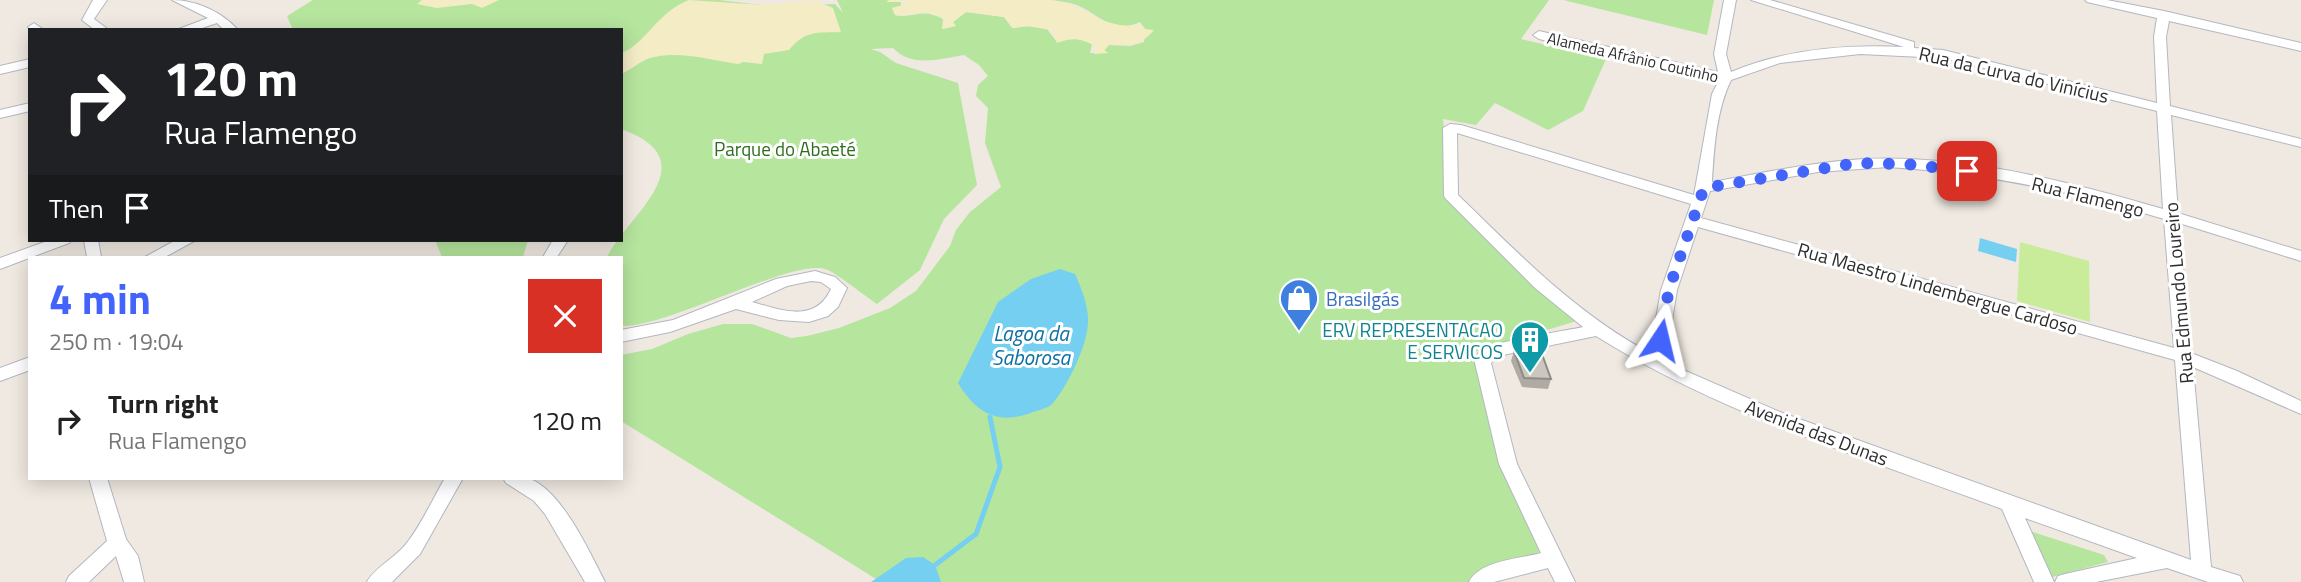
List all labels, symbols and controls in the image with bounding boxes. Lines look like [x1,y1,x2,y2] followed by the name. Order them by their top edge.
[1545,26,1721,88] street label: Alameda Afrânio Coutinho
[1916,38,2112,110] street label: Rua da Curva do Vinícius
[164,40,298,115] text: 120 m
[49,56,140,147] icon: right
[164,108,357,156] text: Rua Flamengo
[714,134,856,163] park label: Parque do Abaeté
[1937,141,1997,201] pin
[1948,152,1986,190] icon: arrive
[2029,168,2147,224] street label: Rua Flamengo
[49,189,104,228] text: Then
[118,189,156,227] icon: arrive
[2156,201,2200,385] street label: Rua Edmundo Loureiro
[1794,234,2082,342] street label: Rua Maestro Lindembergue Cardoso
[49,266,151,330] text: 4 min
[1278,277,1320,332] shop icon: Brasilgás
[528,279,602,353] button: close
[1326,284,1399,313] place label: Brasilgás
[1623,303,1697,377] position arrow
[1322,315,1503,366] place label: ERV REPRESENTACAO E SERVICOS
[992,317,1072,373] water label: Lagoa da Saborosa
[1509,319,1551,374] building icon: ERV REPRESENTACAO E SERVICOS
[49,324,184,359] text: 250 m · 19:04
[108,384,219,423] text: Turn right
[1741,391,1893,473] street label: Avenida das Dunas
[531,401,602,440] text: 120 m
[49,402,87,440] icon: right
[108,423,247,458] text: Rua Flamengo

